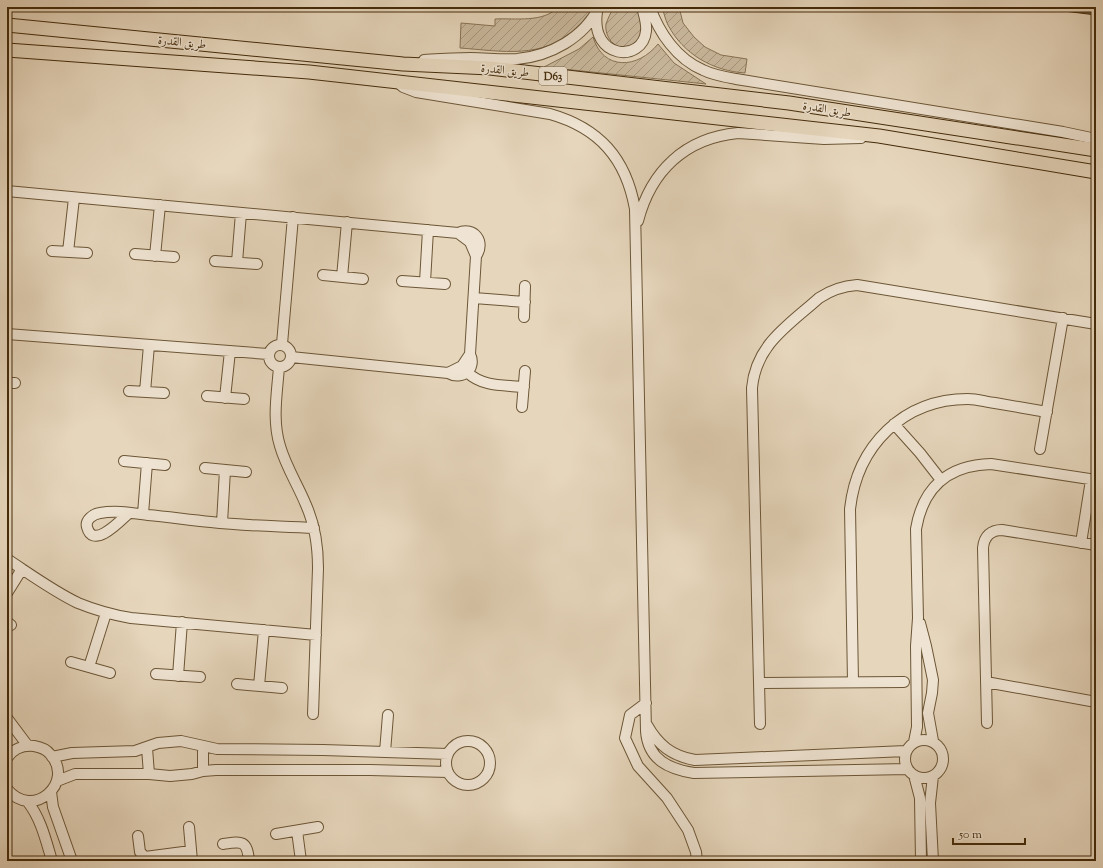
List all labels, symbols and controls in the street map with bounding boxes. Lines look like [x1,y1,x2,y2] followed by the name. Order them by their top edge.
[157,32,207,55] street label: طريق القدرة
[480,60,530,83] street label: طريق القدرة
[539,67,567,85] road number: D63
[801,97,852,123] street label: طريق القدرة
[953,820,1025,846] scale bar
[958,826,982,844] text: 50 m

